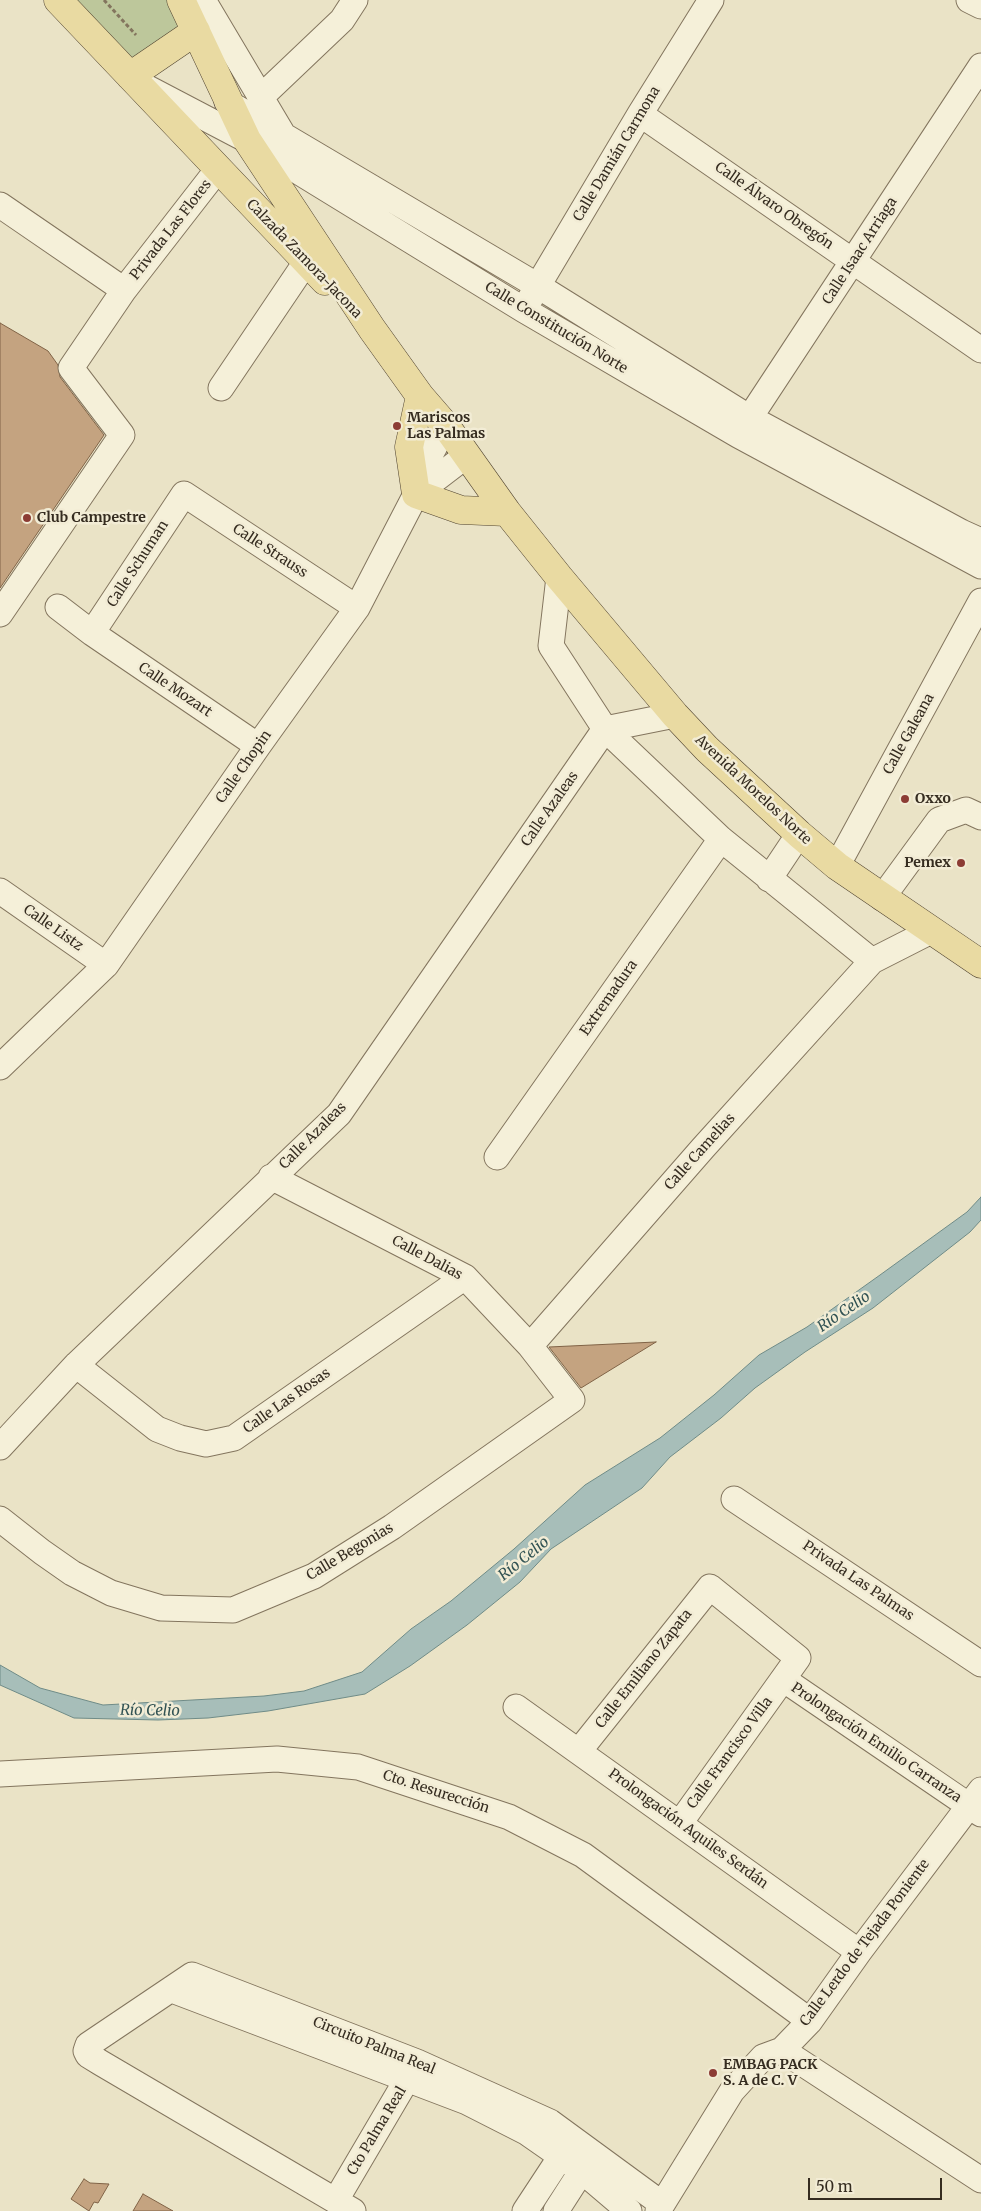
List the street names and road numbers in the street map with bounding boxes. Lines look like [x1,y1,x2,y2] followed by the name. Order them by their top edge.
[570,83,664,225] street label: Calle Damián Carmona
[712,159,836,253] street label: Calle Álvaro Obregón
[127,177,215,283] street label: Privada Las Flores
[819,194,901,308] street label: Calle Isaac Arriaga
[243,196,365,322] street label: Calzada Zamora-Jacona
[482,279,630,377] street label: Calle Constitución Norte
[104,518,172,610] street label: Calle Schuman
[229,521,311,581] street label: Calle Strauss
[135,659,215,721] street label: Calle Mozart
[880,691,938,777] street label: Calle Galeana
[213,727,275,807] street label: Calle Chopin
[691,732,815,848] street label: Avenida Morelos Norte
[518,768,582,850] street label: Calle Azaleas
[20,901,86,955] street label: Calle Listz
[577,957,641,1039] street label: Extremadura
[276,1099,350,1173] street label: Calle Azaleas
[661,1110,739,1194] street label: Calle Camelias
[389,1232,465,1284] street label: Calle Dalias
[240,1365,334,1437] street label: Calle Las Rosas
[304,1520,396,1584] street label: Calle Begonias
[799,1538,917,1624] street label: Privada Las Palmas
[592,1606,696,1732] street label: Calle Emiliano Zapata
[788,1680,964,1806] street label: Prolongación Emilio Carranza
[684,1694,776,1812] street label: Calle Francisco Villa
[605,1765,771,1893] street label: Prolongación Aquiles Serdán
[381,1767,491,1817] street label: Cto. Resurección
[797,1856,933,2030] street label: Calle Lerdo de Tejada Poniente
[310,2014,438,2078] street label: Circuito Palma Real
[344,2084,410,2178] street label: Cto Palma Real

